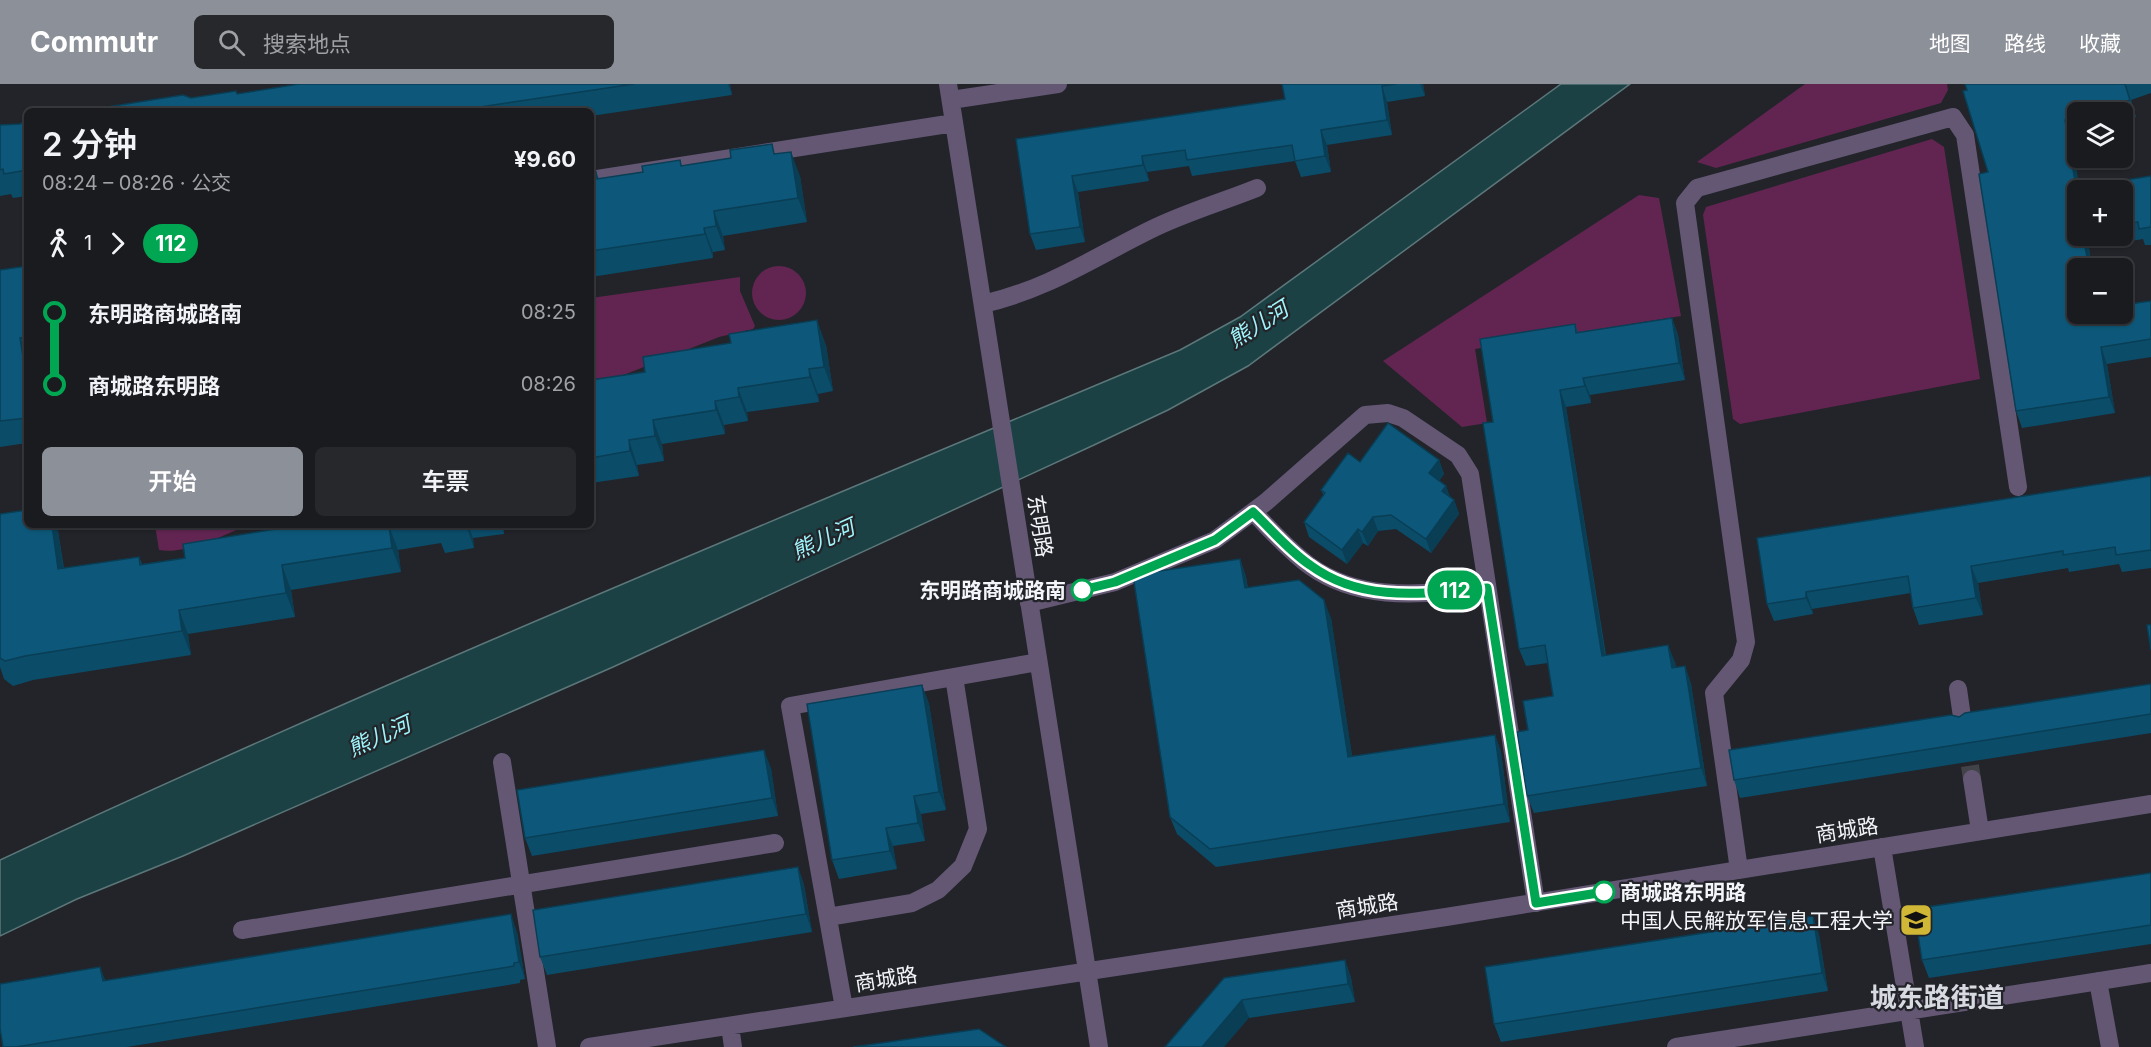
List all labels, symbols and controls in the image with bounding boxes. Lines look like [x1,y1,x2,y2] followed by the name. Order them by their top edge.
[194,15,614,69] search box
[30,25,158,59] text: Commutr
[215,26,248,59] icon: search
[263,31,351,57] text: 搜索地点
[1929,31,1971,56] text: 地图
[2004,31,2046,56] text: 路线
[2079,31,2121,56] text: 收藏
[2067,102,2133,324] map controls
[2067,102,2133,168] button: layers
[42,124,137,164] text: 2 分钟
[514,146,576,172] text: ¥9.60
[42,171,231,195] text: 08:24 – 08:26 · 公交
[2067,180,2133,246] button: +
[42,227,75,260] icon: walk
[101,227,134,260] icon: forward
[84,231,92,255] text: 1
[155,231,186,256] text: 112
[2067,258,2133,324] button: −
[1223,293,1296,353] water label: 熊儿河
[521,300,576,324] text: 08:25
[88,301,242,327] text: 东明路商城路南
[521,372,576,396] text: 08:26
[88,373,220,399] text: 商城路东明路
[42,447,303,516] button: 开始
[315,447,576,516] button: 车票
[1023,493,1057,559] street label: 东明路
[788,512,862,564] water label: 熊儿河
[1420,570,1490,610] line badge: 112
[919,578,1066,603] place label: 东明路商城路南
[1439,578,1471,603] text: 112
[1071,579,1093,601] marker: 东明路商城路南
[344,709,418,761] water label: 熊儿河
[1814,813,1880,847] street label: 商城路
[1620,880,1746,905] place label: 商城路东明路
[1593,881,1615,903] marker: 商城路东明路
[1334,889,1400,923] street label: 商城路
[1898,902,1934,938] school or university icon: 中国人民解放军信息工程大学
[1620,908,1893,933] place label: 中国人民解放军信息工程大学
[853,962,919,996] street label: 商城路
[1870,981,2005,1014] district label: 城东路街道

